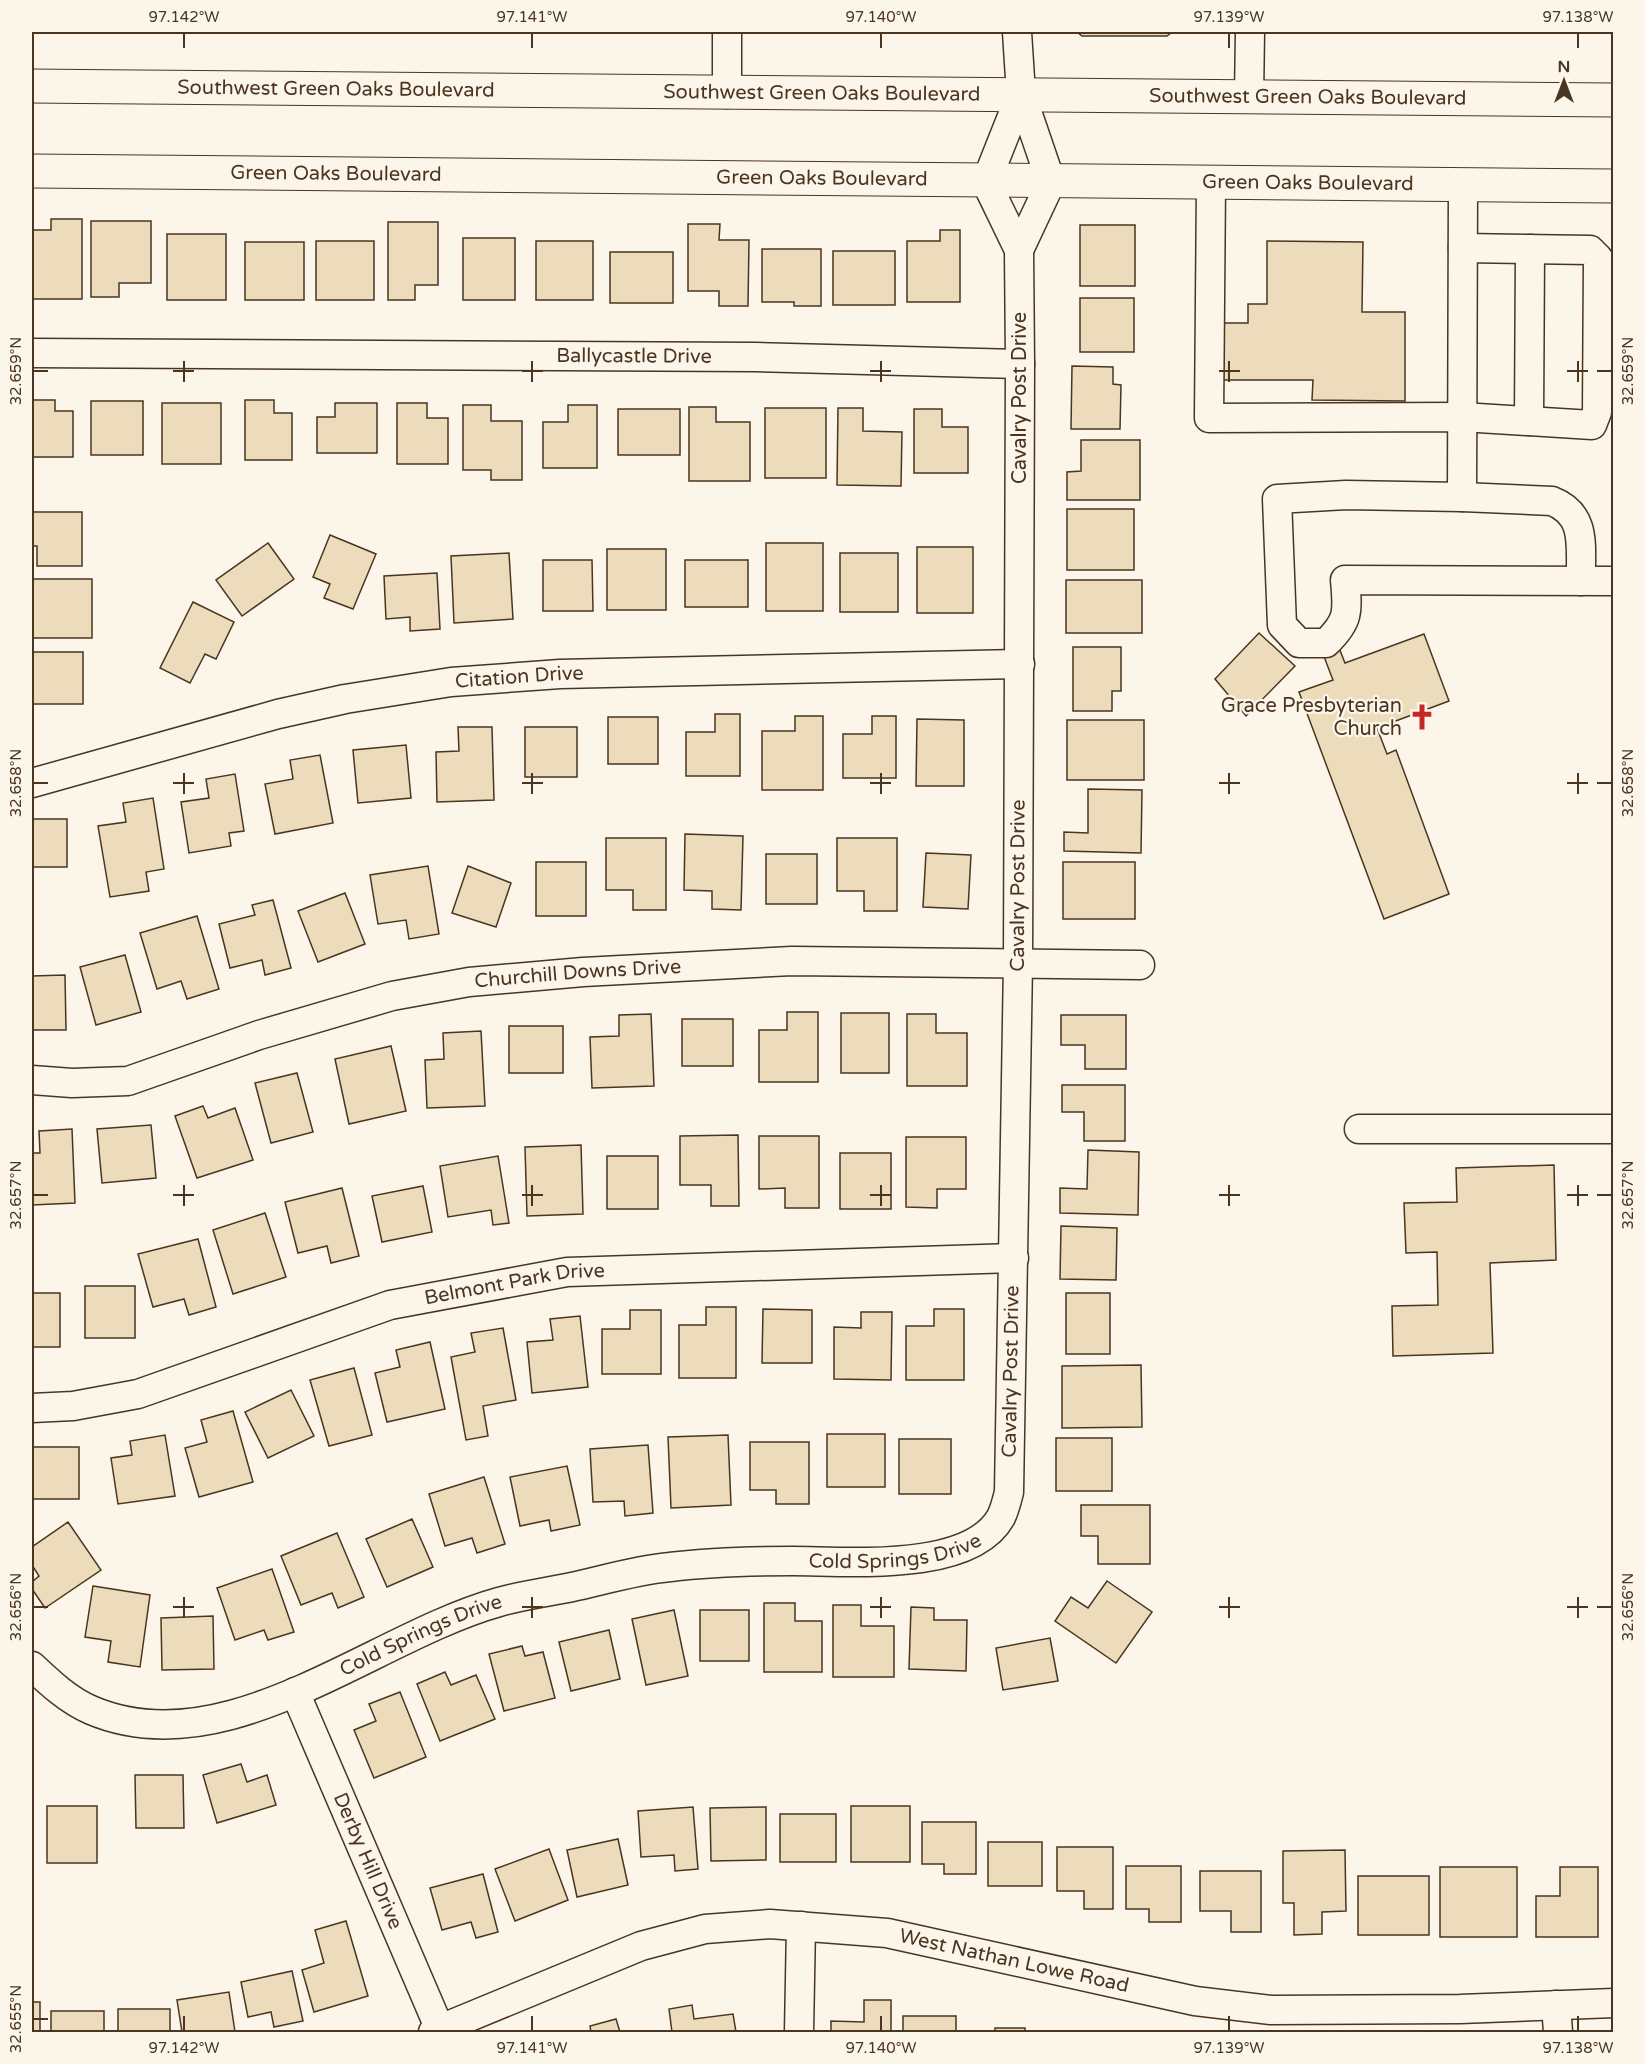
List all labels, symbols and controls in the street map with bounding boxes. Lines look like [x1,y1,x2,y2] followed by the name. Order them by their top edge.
[148,8,220,26] text: 97.142°W
[496,8,568,26] text: 97.141°W
[845,8,917,26] text: 97.140°W
[1193,8,1265,26] text: 97.139°W
[1542,8,1614,26] text: 97.138°W
[1534,51,1594,111] north arrow
[1558,57,1570,77] text: N
[177,76,495,103] street label: Southwest Green Oaks Boulevard
[663,80,981,107] street label: Southwest Green Oaks Boulevard
[1149,84,1467,111] street label: Southwest Green Oaks Boulevard
[230,161,442,187] street label: Green Oaks Boulevard
[716,165,928,191] street label: Green Oaks Boulevard
[1202,170,1414,196] street label: Green Oaks Boulevard
[1008,312,1032,484] street label: Cavalry Post Drive
[7,337,25,405] text: 32.659°N
[1619,337,1637,405] text: 32.659°N
[556,344,712,369] street label: Ballycastle Drive
[454,661,584,694] street label: Citation Drive
[1221,694,1402,741] place label: Grace Presbyterian Church
[1407,702,1437,732] church icon: Grace Presbyterian Church
[7,749,25,817] text: 32.658°N
[1619,749,1637,817] text: 32.658°N
[1006,799,1031,972] street label: Cavalry Post Drive
[473,955,682,993] street label: Churchill Downs Drive
[7,1160,25,1230] text: 32.657°N
[1619,1160,1637,1230] text: 32.657°N
[422,1259,605,1310] street label: Belmont Park Drive
[998,1285,1025,1458] street label: Cavalry Post Drive
[808,1529,986,1574] street label: Cold Springs Drive
[7,1573,25,1641] text: 32.656°N
[1619,1573,1637,1641] text: 32.656°N
[336,1590,505,1682] street label: Cold Springs Drive
[328,1789,408,1933] street label: Derby Hill Drive
[897,1924,1131,1998] street label: West Nathan Lowe Road
[7,1985,25,2053] text: 32.655°N
[148,2039,220,2057] text: 97.142°W
[496,2039,568,2057] text: 97.141°W
[845,2039,917,2057] text: 97.140°W
[1193,2039,1265,2057] text: 97.139°W
[1542,2039,1614,2057] text: 97.138°W

